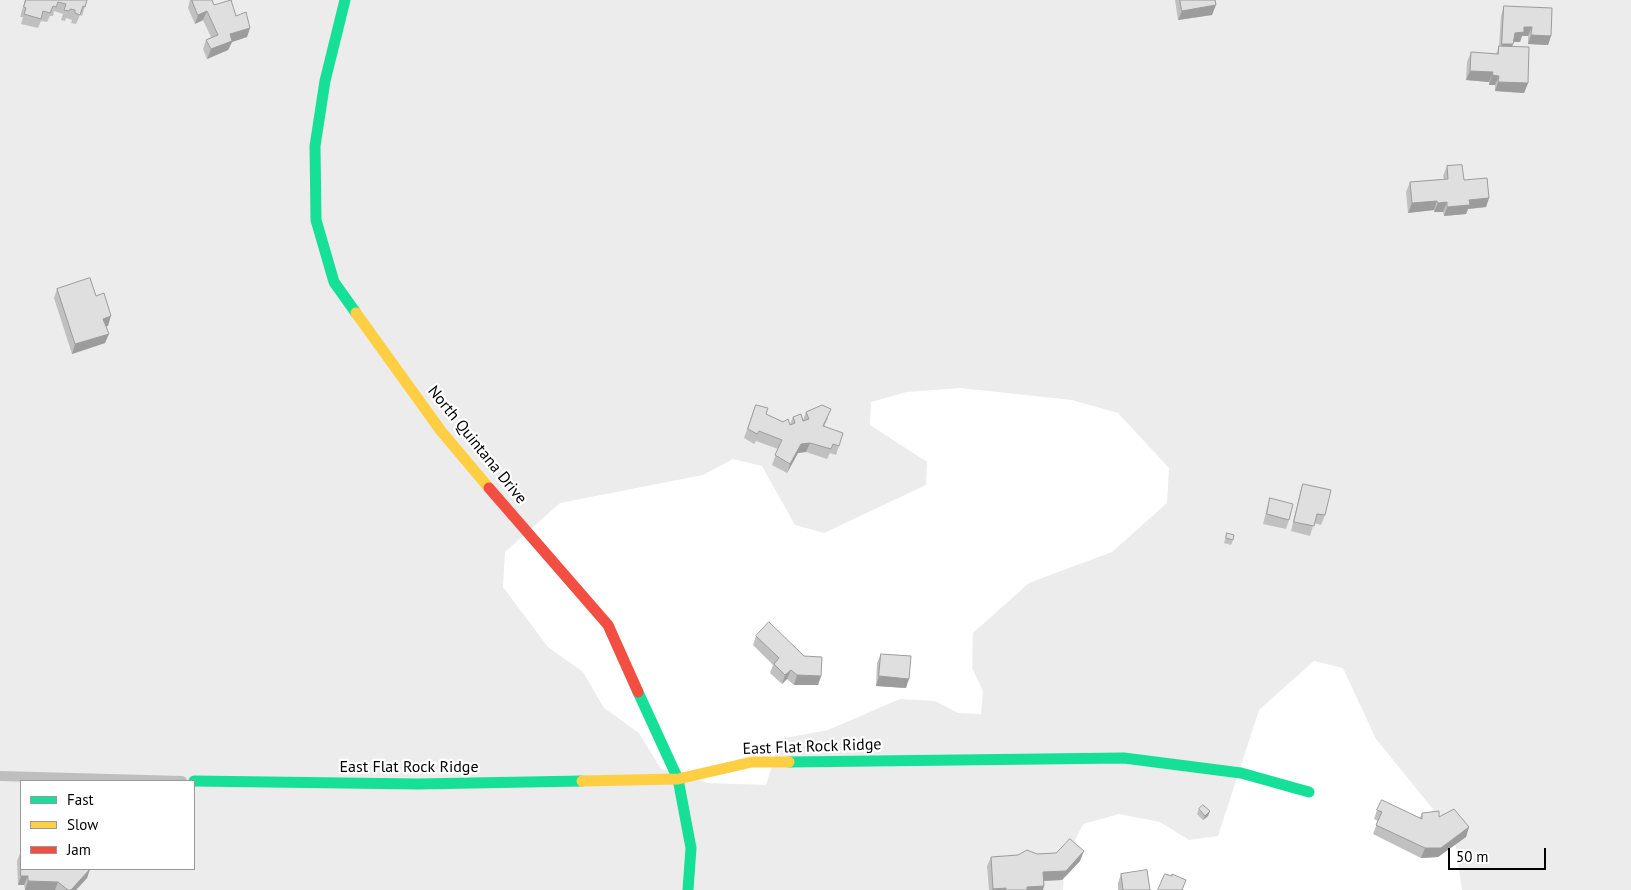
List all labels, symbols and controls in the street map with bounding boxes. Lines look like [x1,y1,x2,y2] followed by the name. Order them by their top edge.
[423,382,531,508] street label: North Quintana Drive
[742,735,882,759] street label: East Flat Rock Ridge
[339,757,479,777] street label: East Flat Rock Ridge
[20,780,195,870] legend
[67,790,94,809] text: Fast
[67,815,98,834] text: Slow
[1451,838,1548,870] scale bar
[67,840,91,859] text: Jam
[1456,847,1489,866] text: 50 m

